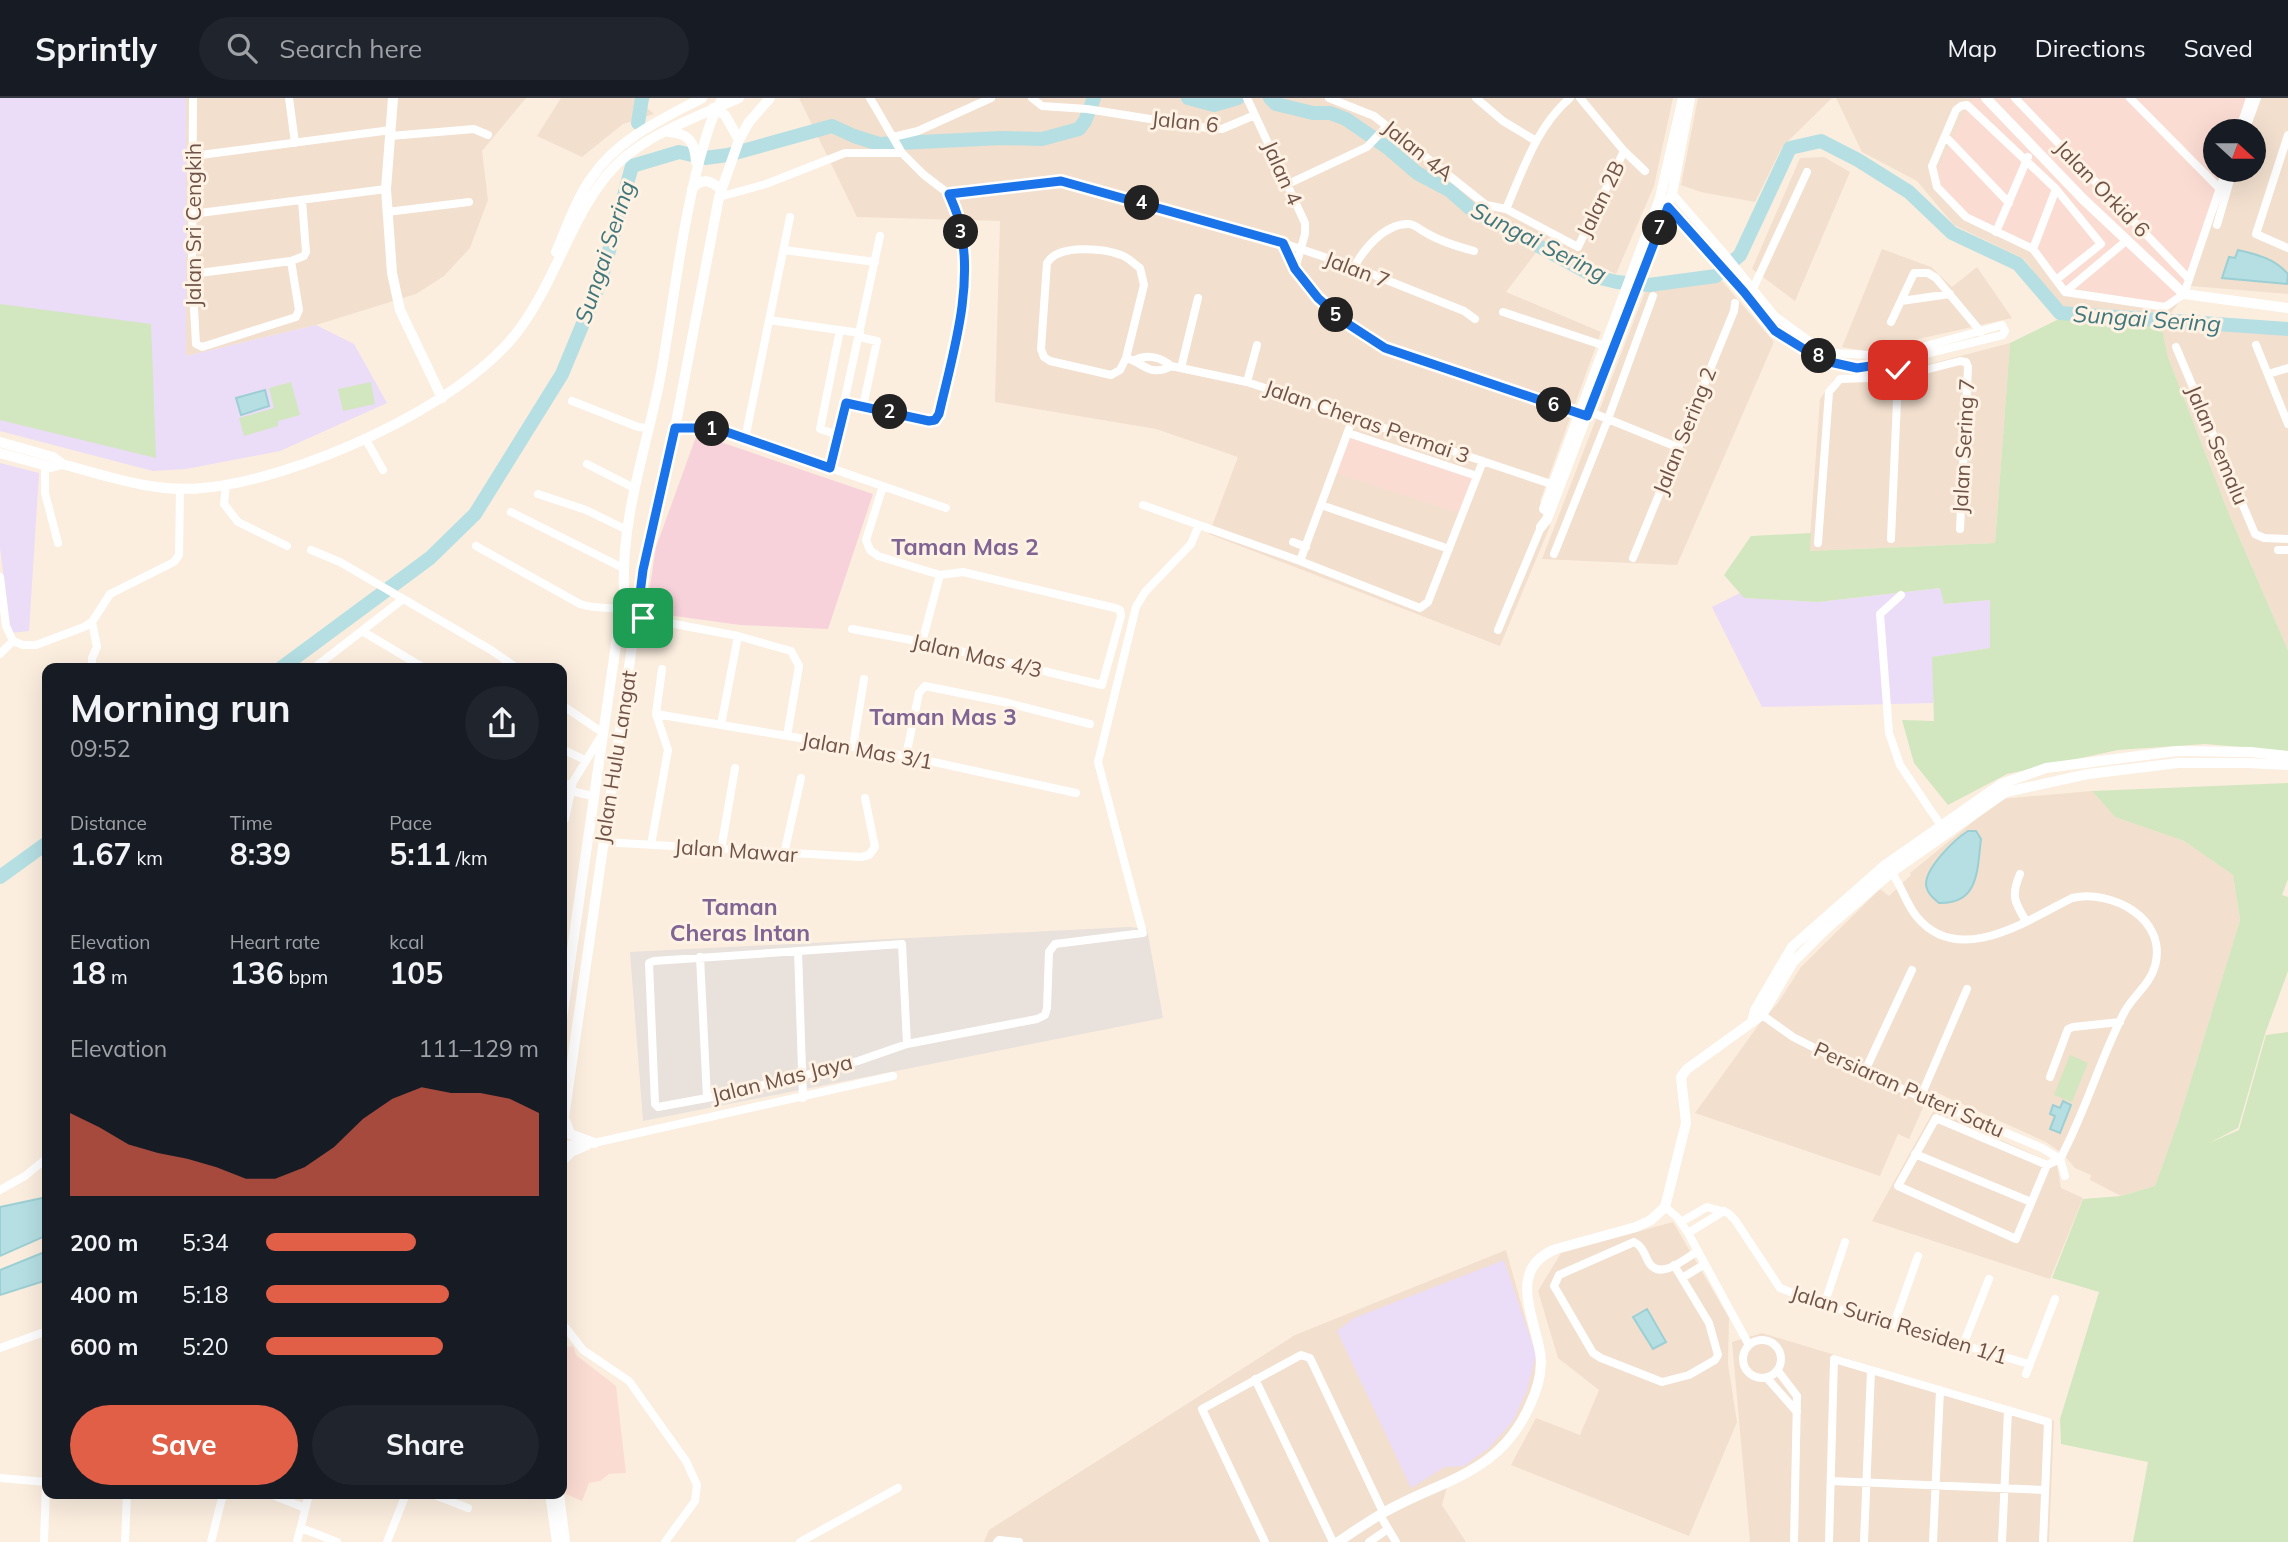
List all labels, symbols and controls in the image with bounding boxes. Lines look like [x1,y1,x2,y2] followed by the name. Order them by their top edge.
[199,17,689,80] search box
[35,28,157,69] text: Sprintly
[223,29,261,67] icon: search
[279,32,422,65] text: Search here
[1947,33,1997,63] text: Map
[2035,33,2146,63] text: Directions
[2184,33,2253,63] text: Saved
[1150,105,1220,137] street label: Jalan 6
[1378,114,1459,187] street label: Jalan 4A
[2203,119,2266,182] north arrow
[2203,119,2266,182] map controls
[2050,134,2156,242] street label: Jalan Orkid 6
[1257,136,1309,209] street label: Jalan 4
[180,143,206,307] street label: Jalan Sri Cengkih
[1570,156,1630,241] street label: Jalan 2B
[568,177,641,327] water label: Sungai Sering
[1124,186,1160,220] pin: 4
[1136,190,1147,214] text: 4
[1467,195,1612,288] water label: Sungai Sering
[1642,211,1678,246] pin: 7
[944,214,978,250] pin: 3
[1654,215,1665,239] text: 7
[955,219,966,243] text: 3
[1321,245,1394,293] street label: Jalan 7
[1318,298,1354,332] pin: 5
[2072,299,2222,338] water label: Sungai Sering
[1330,302,1341,326] text: 5
[1801,338,1836,374] pin: 8
[1868,340,1928,400] pin
[1813,343,1824,367] text: 8
[1879,351,1917,389] icon: check
[1647,363,1721,498] street label: Jalan Sering 2
[1261,374,1473,468] street label: Jalan Cheras Permai 3
[1946,378,1980,514] street label: Jalan Sering 7
[2181,381,2255,508] street label: Jalan Semalu
[1536,388,1572,422] pin: 6
[1548,392,1559,416] text: 6
[872,394,908,430] pin: 2
[884,399,895,423] text: 2
[694,412,730,446] pin: 1
[706,416,717,440] text: 1
[891,532,1039,561] district label: Taman Mas 2
[613,588,673,648] pin
[624,599,662,637] icon: arrive
[910,627,1045,683] street label: Jalan Mas 4/3
[589,669,642,845] street label: Jalan Hulu Langat
[70,684,291,732] text: Morning run
[465,686,539,760] button: share
[869,702,1017,731] district label: Taman Mas 3
[800,726,935,774] street label: Jalan Mas 3/1
[70,734,130,763] text: 09:52
[70,811,147,835] text: Distance
[230,811,273,835] text: Time
[389,811,432,835] text: Pace
[673,833,799,867] street label: Jalan Mawar
[70,835,131,873] text: 1.67
[230,835,291,873] text: 8:39
[389,835,451,873] text: 5:11
[131,846,163,870] text: km
[451,846,488,870] text: /km
[670,892,810,947] district label: Taman Cheras Intan
[70,930,150,954] text: Elevation
[230,930,320,954] text: Heart rate
[389,930,424,954] text: kcal
[70,954,106,992] text: 18
[230,954,284,992] text: 136
[389,954,443,992] text: 105
[106,965,128,989] text: m
[284,965,328,989] text: bpm
[70,1034,167,1063] text: Elevation
[418,1034,539,1063] text: 111–129 m
[1810,1035,2009,1143] street label: Persiaran Puteri Satu
[709,1048,855,1108] street label: Jalan Mas Jaya
[70,1228,138,1257] text: 200 m
[182,1228,229,1257] text: 5:34
[1788,1279,2011,1369] street label: Jalan Suria Residen 1/1
[70,1280,138,1309] text: 400 m
[182,1280,229,1309] text: 5:18
[70,1332,138,1361] text: 600 m
[182,1332,229,1361] text: 5:20
[70,1405,298,1485] button: Save
[312,1405,539,1485] button: Share

